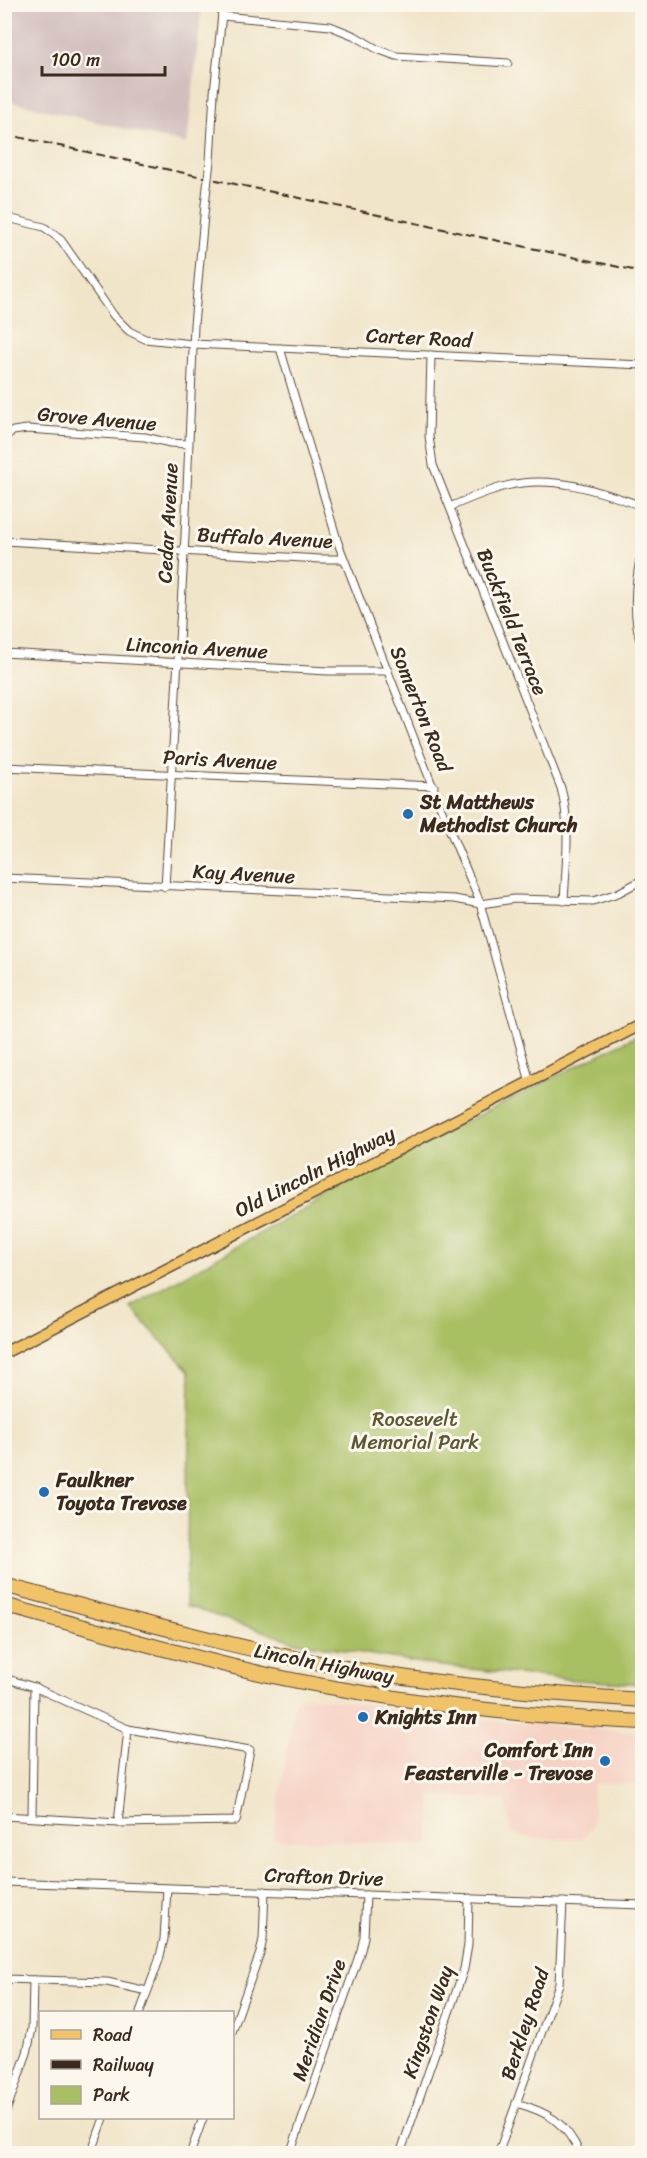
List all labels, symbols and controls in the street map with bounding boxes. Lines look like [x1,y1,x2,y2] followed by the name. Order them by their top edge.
[42,39,165,77] scale bar
[51,44,100,76] text: 100 m
[365,318,474,358] street label: Carter Road
[36,396,158,442] street label: Grove Avenue
[147,462,189,584] street label: Cedar Avenue
[196,517,334,559] street label: Buffalo Avenue
[467,543,557,701] street label: Buckfield Terrace
[125,627,269,669] street label: Linconia Avenue
[380,641,463,779] street label: Somerton Road
[162,740,278,780] street label: Paris Avenue
[419,785,578,843] place label: St Matthews Methodist Church
[401,807,415,821] marker: St Matthews Methodist Church
[192,854,296,894] street label: Kay Avenue
[228,1116,402,1228] street label: Old Lincoln Highway
[351,1402,479,1460] park label: Roosevelt Memorial Park
[55,1463,187,1521] place label: Faulkner Toyota Trevose
[37,1485,51,1499] marker: Faulkner Toyota Trevose
[251,1633,398,1695] street label: Lincoln Highway
[374,1700,477,1735] place label: Knights Inn
[356,1710,370,1724] marker: Knights Inn
[404,1733,594,1791] place label: Comfort Inn Feasterville - Trevose
[598,1754,612,1768] marker: Comfort Inn Feasterville - Trevose
[264,1857,384,1897] street label: Crafton Drive
[282,1954,356,2086] street label: Meridian Drive
[392,1960,464,2083] street label: Kingston Way
[490,1962,560,2085] street label: Berkley Road
[39,2011,234,2119] legend
[93,2019,133,2051] text: Road
[93,2049,155,2081] text: Railway
[93,2079,130,2111] text: Park

